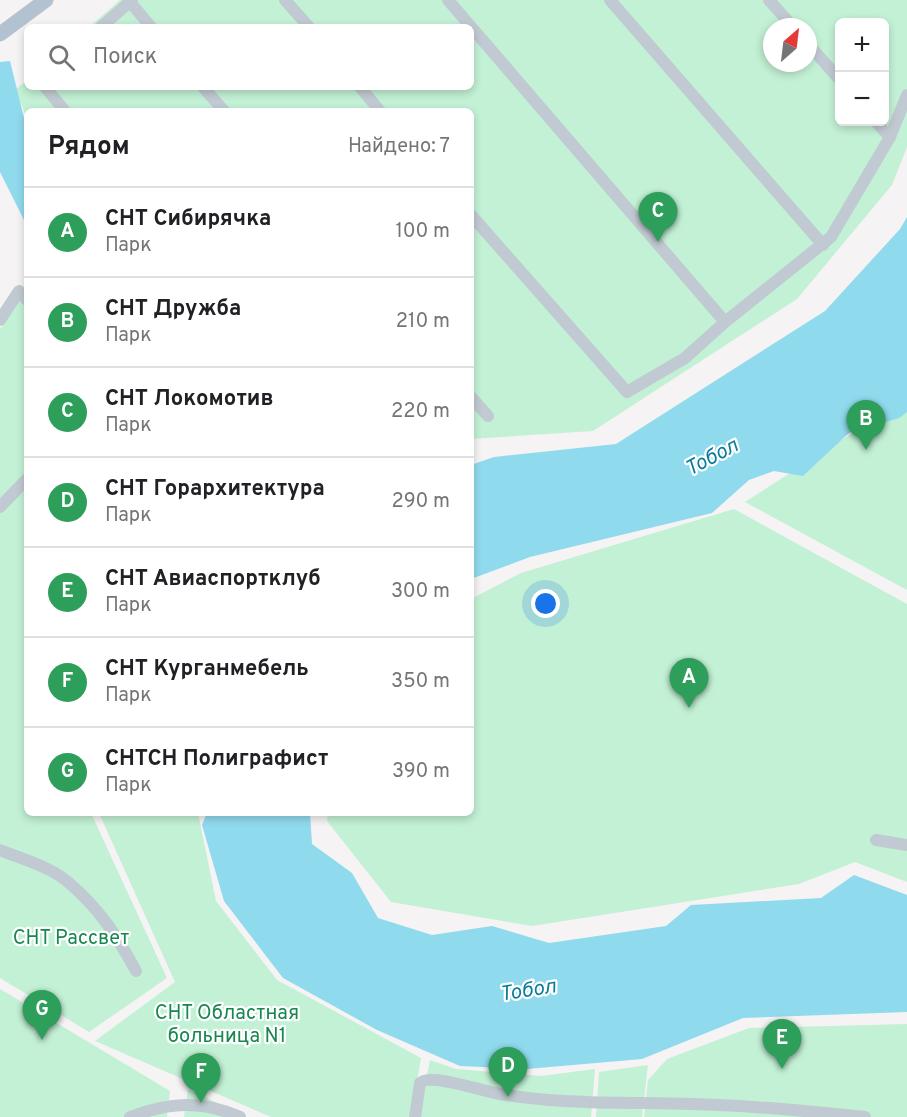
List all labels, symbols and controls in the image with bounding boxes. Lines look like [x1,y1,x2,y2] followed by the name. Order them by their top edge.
[763,18,817,72] north arrow
[835,18,889,126] map controls
[835,18,889,72] button: +
[24,24,474,90] search box
[45,41,78,74] icon: search
[93,44,157,71] text: Поиск
[835,72,889,126] button: −
[48,131,130,164] text: Рядом
[348,134,450,160] text: Найдено: 7
[638,192,678,242] pin: C
[105,206,271,233] text: СНТ Сибирячка
[60,219,75,245] text: A
[395,219,450,245] text: 100 m
[105,233,152,259] text: Парк
[105,296,241,323] text: СНТ Дружба
[61,309,74,335] text: B
[396,309,450,335] text: 210 m
[105,323,152,349] text: Парк
[105,386,274,413] text: СНТ Локомотив
[61,399,74,425] text: C
[391,399,450,425] text: 220 m
[846,400,886,450] pin: B
[105,413,152,439] text: Парк
[681,432,744,483] water label: Тобол
[105,476,325,503] text: СНТ Горархитектура
[60,489,75,515] text: D
[392,489,450,515] text: 290 m
[105,503,152,529] text: Парк
[105,566,321,593] text: СНТ Авиаспортклуб
[61,579,74,605] text: E
[391,579,450,605] text: 300 m
[531,589,560,618] your location
[105,593,152,619] text: Парк
[105,656,309,683] text: СНТ Курганмебель
[670,658,708,708] pin: A
[62,669,73,695] text: F
[391,669,450,695] text: 350 m
[105,683,152,709] text: Парк
[105,746,328,773] text: СНТСН Полиграфист
[61,759,74,785] text: G
[392,759,450,785] text: 390 m
[105,773,152,799] text: Парк
[13,926,129,952] park label: СНТ Рассвет
[498,973,559,1009] water label: Тобол
[22,990,62,1040] pin: G
[155,1001,299,1050] park label: СНТ Областная больница N1
[762,1020,802,1069] pin: E
[488,1048,528,1097] pin: D
[182,1054,220,1103] pin: F

